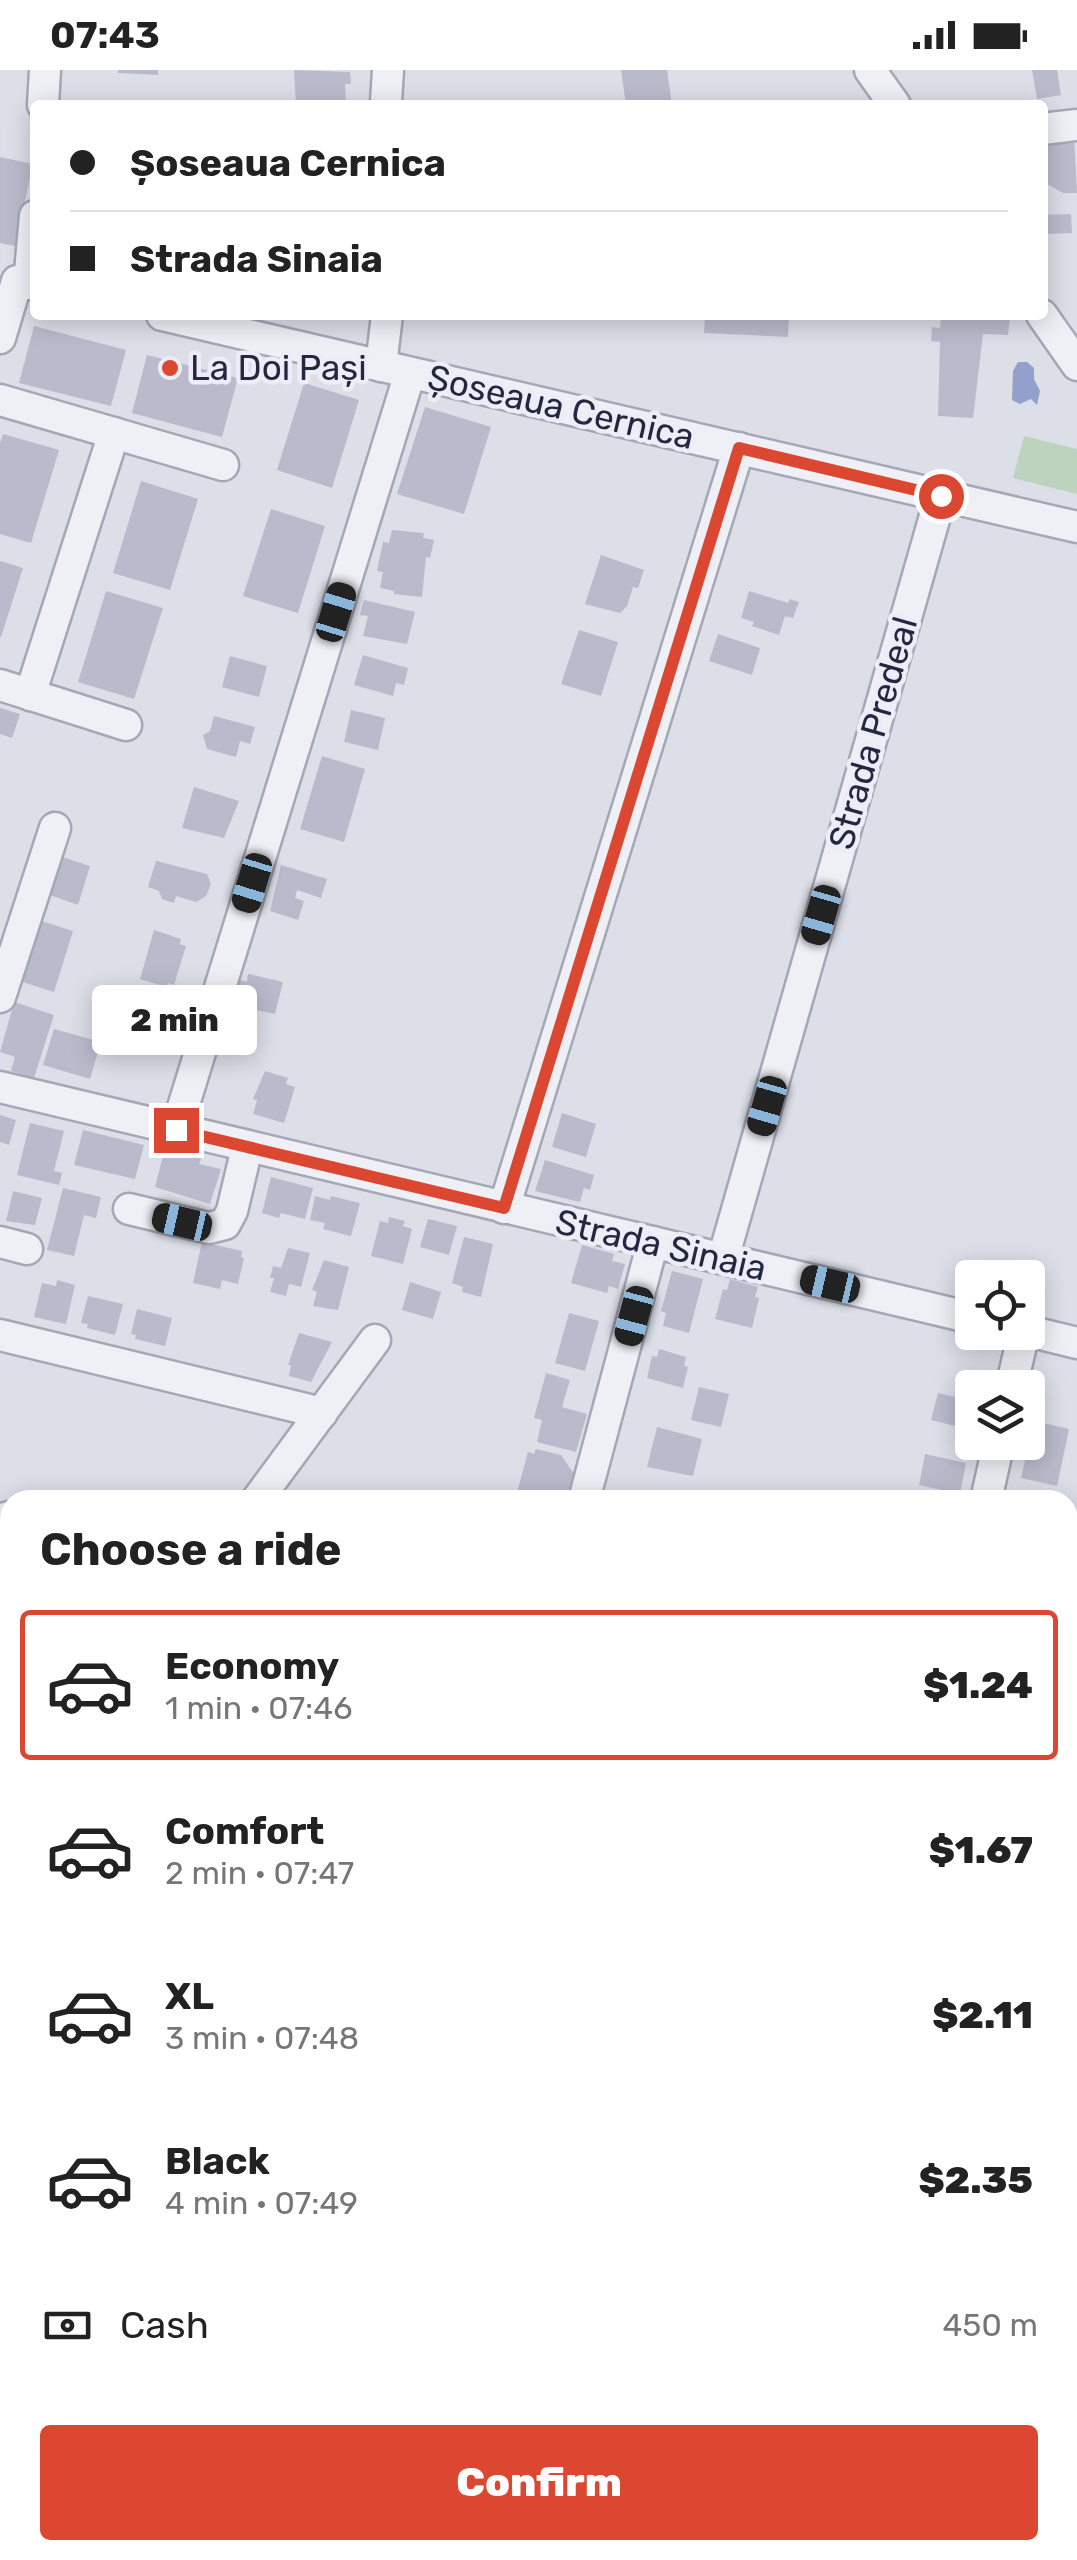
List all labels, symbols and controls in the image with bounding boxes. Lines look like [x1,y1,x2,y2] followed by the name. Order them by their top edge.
[50,12,160,58] text: 07:43
[130,140,446,186] text: Șoseaua Cernica
[130,236,383,282] text: Strada Sinaia
[190,347,367,389] place label: La Doi Pași
[424,356,698,458] street label: Șoseaua Cernica
[159,357,181,379] marker: La Doi Pași
[919,474,964,519] route start
[313,579,359,645] car
[820,612,926,854] street label: Strada Predeal
[229,850,275,916] car
[798,882,844,948] car
[94,985,258,1055] callout: 2 min
[130,1001,219,1039] text: 2 min
[744,1073,790,1139] car
[154,1108,199,1153] route end
[551,1200,771,1290] street label: Strada Sinaia
[149,1201,215,1243] car
[955,1260,1045,1460] map controls
[955,1260,1045,1350] button: locate
[797,1263,863,1305] car
[612,1283,656,1349] car
[955,1370,1045,1460] button: layers
[40,1523,342,1576] text: Choose a ride
[45,1640,135,1730] icon: car
[165,1643,339,1689] text: Economy
[923,1662,1033,1708] text: $1.24
[165,1689,352,1727] text: 1 min · 07:46
[45,1805,135,1895] icon: car
[165,1808,324,1854] text: Comfort
[929,1827,1033,1873] text: $1.67
[165,1854,354,1892] text: 2 min · 07:47
[45,1970,135,2060] icon: car
[165,1973,214,2019] text: XL
[932,1992,1033,2038] text: $2.11
[165,2019,359,2057] text: 3 min · 07:48
[45,2135,135,2225] icon: car
[165,2138,270,2184] text: Black
[918,2157,1033,2203] text: $2.35
[165,2184,358,2222] text: 4 min · 07:49
[40,2298,95,2353] icon: cash
[120,2302,209,2348] text: Cash
[943,2306,1038,2344] text: 450 m
[40,2425,1038,2540] button: Confirm

